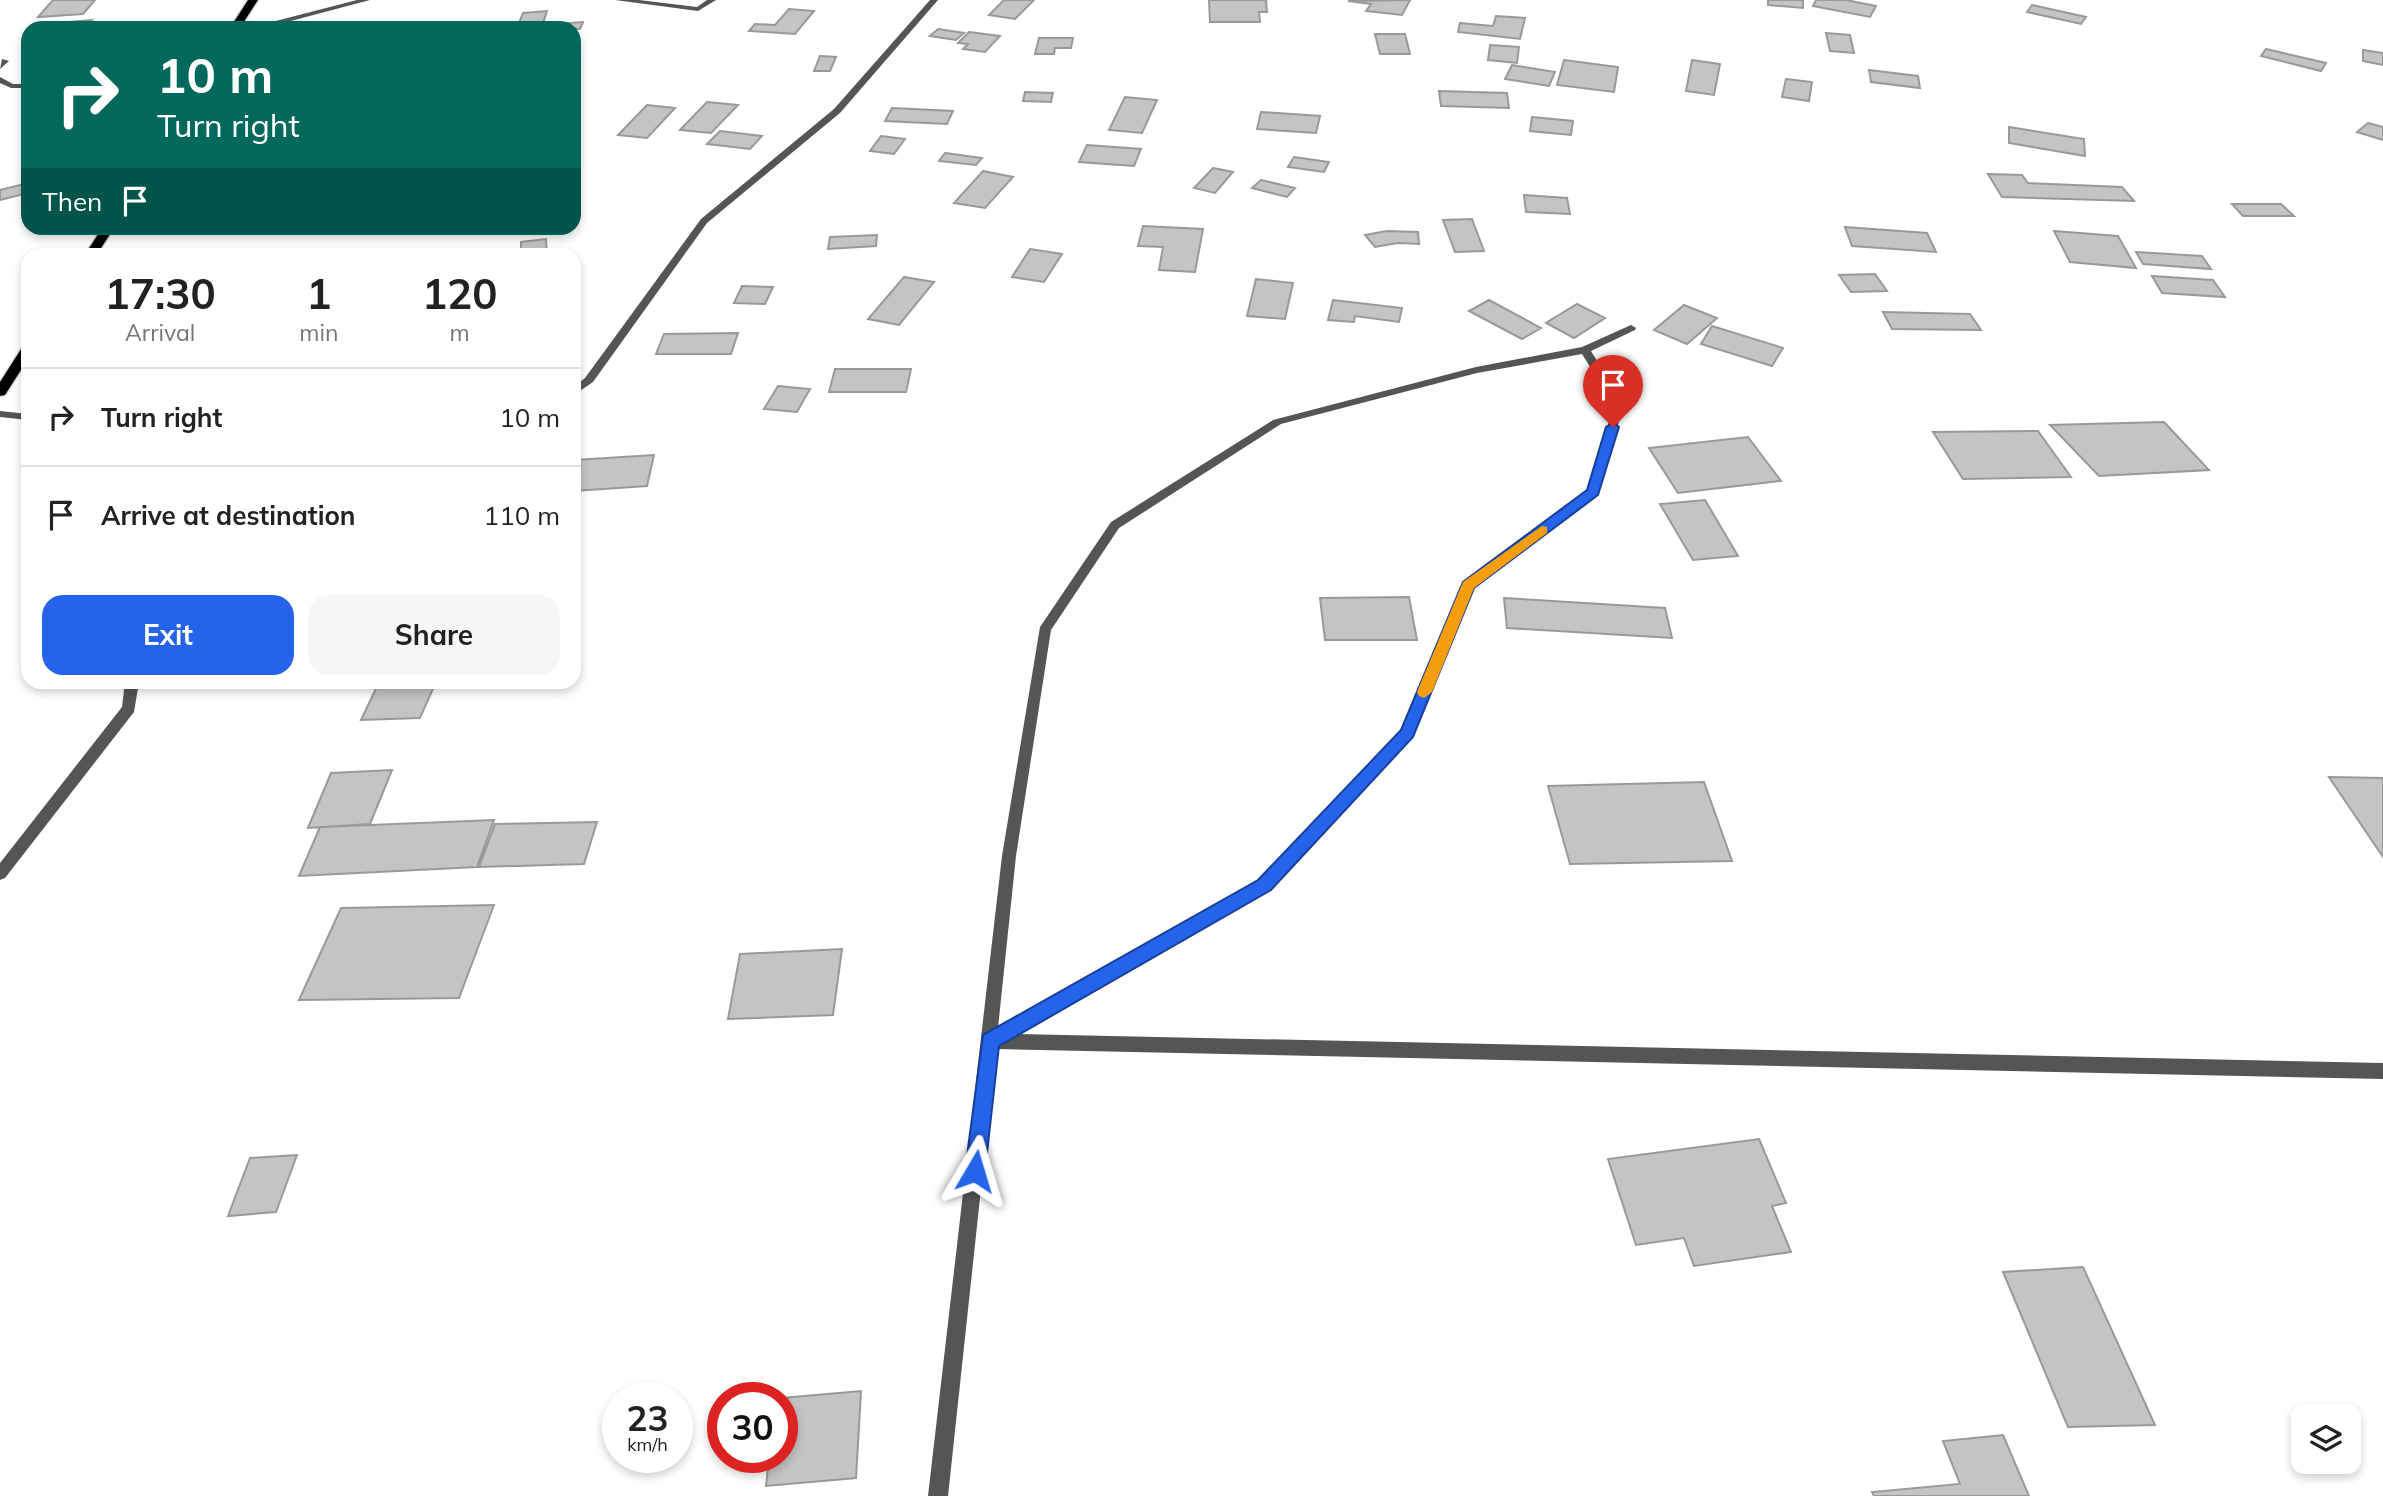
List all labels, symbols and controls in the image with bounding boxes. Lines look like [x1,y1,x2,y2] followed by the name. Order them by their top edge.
[157,44,273,105] text: 10 m
[42,49,133,140] icon: right
[157,105,300,145] text: Turn right
[116,182,154,220] icon: arrive
[42,185,102,218] text: Then
[105,267,216,320] text: 17:30
[306,267,331,320] text: 1
[422,267,497,320] text: 120
[125,318,195,347] text: Arrival
[299,318,338,347] text: min
[450,318,470,347] text: m
[1583,355,1643,427] pin
[1594,366,1632,404] icon: arrive
[42,398,80,436] icon: right
[101,401,222,434] text: Turn right
[499,401,560,434] text: 10 m
[42,496,80,534] icon: arrive
[101,499,356,532] text: Arrive at destination
[484,499,560,532] text: 110 m
[42,595,294,675] button: Exit
[308,595,560,675] button: Share
[938,1134,1012,1208] position arrow
[707,1382,798,1473] speed limit sign: 30
[626,1396,669,1440] text: 23
[2291,1404,2361,1474] map controls
[2291,1404,2361,1474] button: layers
[627,1433,668,1456] text: km/h

